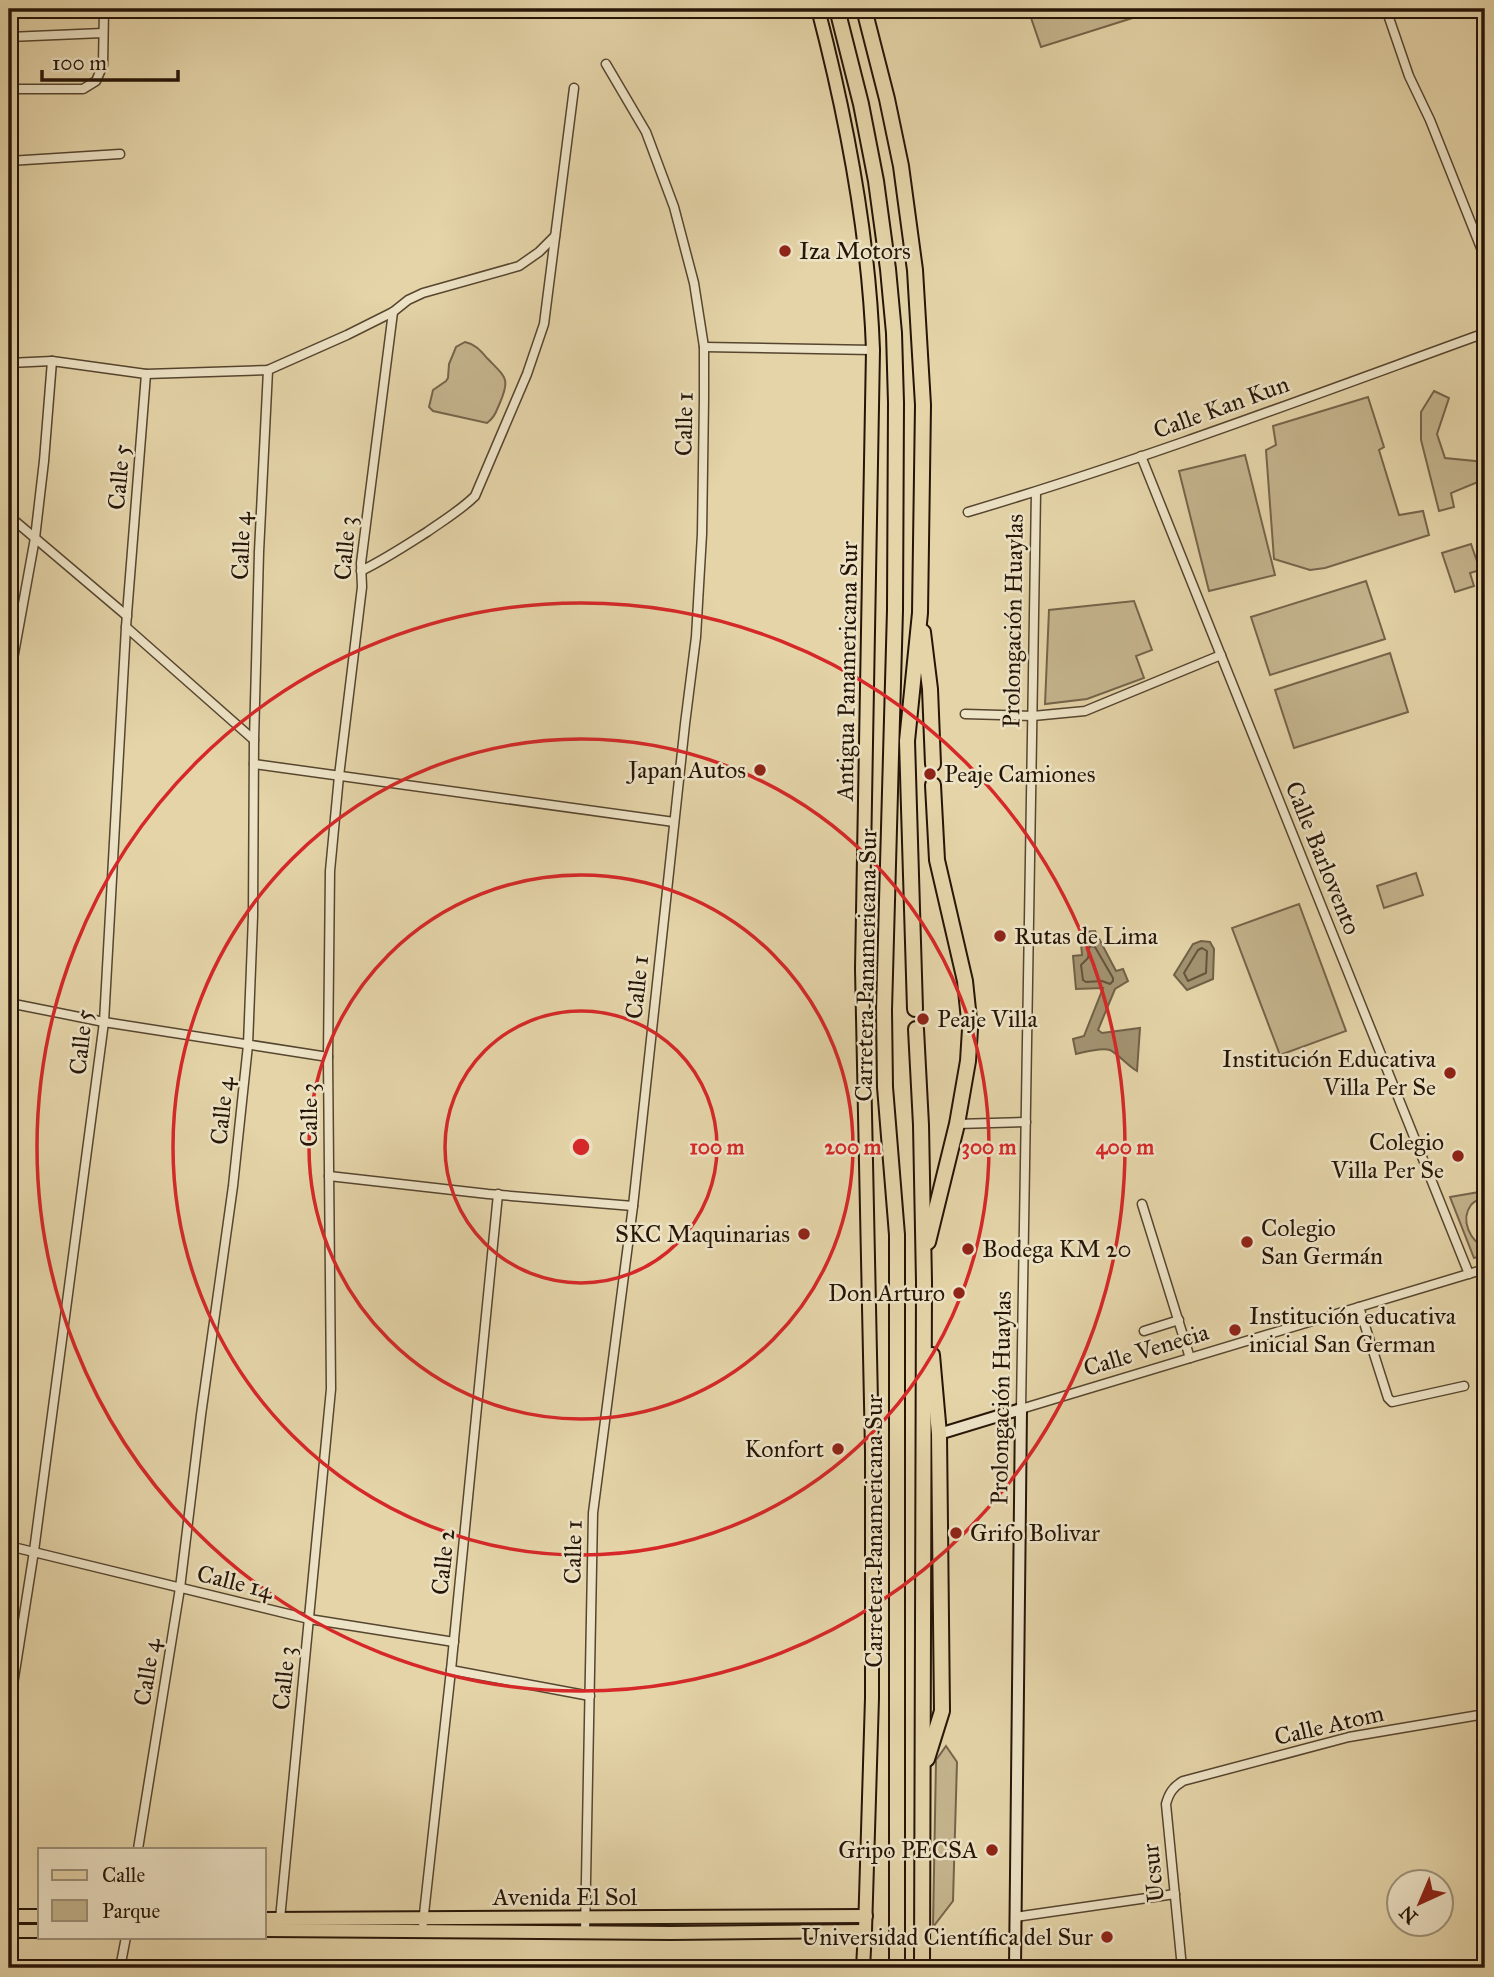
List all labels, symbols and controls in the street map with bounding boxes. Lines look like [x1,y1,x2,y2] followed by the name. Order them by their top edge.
[42,38,178,82] scale bar
[52,50,107,76] text: 100 m
[799,236,911,266] place label: Iza Motors
[777,243,793,259] marker: Iza Motors
[1149,369,1293,445] street label: Calle Kan Kun
[668,392,700,456] street label: Calle 1
[101,443,137,511] street label: Calle 5
[225,511,257,580] street label: Calle 4
[996,514,1030,728] street label: Prolongación Huaylas
[327,515,363,581] street label: Calle 3
[830,541,864,802] street label: Antigua Panamericana Sur
[625,755,746,785] place label: Japan Autos
[944,759,1095,789] place label: Peaje Camiones
[752,762,768,778] marker: Japan Autos
[922,766,938,782] marker: Peaje Camiones
[1279,777,1367,939] street label: Calle Barlovento
[849,828,883,1102] street label: Carretera Panamericana Sur
[1014,921,1159,951] place label: Rutas de Lima
[992,928,1008,944] marker: Rutas de Lima
[619,954,655,1020] street label: Calle 1
[937,1004,1039,1034] place label: Peaje Villa
[63,1008,99,1076] street label: Calle 5
[915,1011,931,1027] marker: Peaje Villa
[1222,1044,1437,1102] place label: Institución Educativa Villa Per Se
[1442,1065,1458,1081] marker: Institución Educativa Villa Per Se
[204,1075,241,1146] street label: Calle 4
[294,1083,324,1147] street label: Calle 3
[1330,1127,1444,1185] place label: Colegio Villa Per Se
[690,1134,745,1160] text: 100 m
[825,1134,882,1160] text: 200 m
[961,1134,1017,1160] text: 300 m
[1096,1134,1155,1160] text: 400 m
[569,1135,593,1159] centre of rings
[1450,1148,1466,1164] marker: Colegio Villa Per Se
[1261,1213,1383,1271] place label: Colegio San Germán
[615,1219,790,1249] place label: SKC Maquinarias
[796,1226,812,1242] marker: SKC Maquinarias
[982,1234,1131,1264] place label: Bodega KM 20
[1239,1234,1255,1250] marker: Colegio San Germán
[960,1241,976,1257] marker: Bodega KM 20
[828,1278,945,1308] place label: Don Arturo
[951,1285,967,1301] marker: Don Arturo
[984,1291,1018,1505] street label: Prolongación Huaylas
[1249,1301,1457,1359] place label: Institución educativa inicial San German
[1080,1316,1213,1383] street label: Calle Venecia
[1227,1322,1243,1338] marker: Institución educativa inicial San German
[859,1394,889,1668] street label: Carretera Panamericana Sur
[744,1434,825,1464] place label: Konfort
[830,1441,846,1457] marker: Konfort
[970,1518,1100,1548] place label: Grifo Bolivar
[557,1520,589,1584] street label: Calle 1
[948,1525,964,1541] marker: Grifo Bolivar
[425,1527,461,1597] street label: Calle 2
[194,1558,277,1606] street label: Calle 14
[127,1635,167,1708] street label: Calle 4
[266,1645,302,1711] street label: Calle 3
[1271,1698,1387,1752] street label: Calle Atom
[838,1835,978,1865] place label: Gripo PECSA
[984,1842,1000,1858] marker: Gripo PECSA
[1135,1842,1171,1904] street label: Ucsur
[38,1848,266,1938] legend
[102,1862,145,1888] text: Calle
[1386,1868,1456,1938] north arrow
[492,1882,638,1912] street label: Avenida El Sol
[102,1898,161,1924] text: Parque
[1395,1901,1422,1929] text: N
[801,1922,1093,1952] place label: Universidad Científica del Sur
[1099,1929,1115,1945] marker: Universidad Científica del Sur

